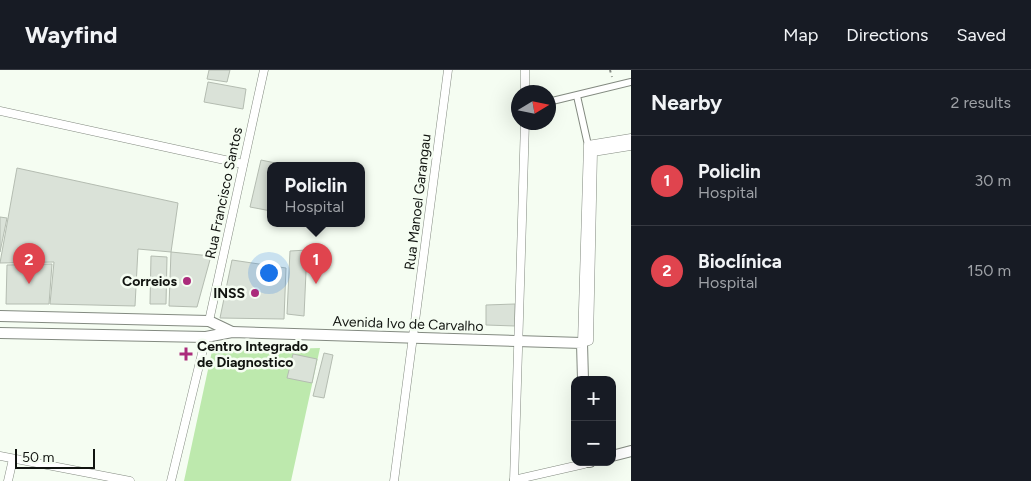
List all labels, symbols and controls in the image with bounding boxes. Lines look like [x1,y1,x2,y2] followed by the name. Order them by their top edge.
[25,20,118,49] text: Wayfind
[783,24,818,46] text: Map
[846,24,928,46] text: Directions
[956,24,1006,46] text: Saved
[511,85,556,130] north arrow
[651,90,722,115] text: Nearby
[951,93,1011,112] text: 2 results
[202,126,246,260] street label: Rua Francisco Santos
[401,133,435,271] street label: Rua Manoel Garangau
[698,160,761,183] text: Policlin
[267,162,365,227] popup
[664,171,670,190] text: 1
[974,171,1011,190] text: 30 m
[285,174,347,197] text: Policlin
[698,183,758,202] text: Hospital
[285,197,344,216] text: Hospital
[13,243,45,284] pin: 2
[300,243,332,284] pin: 1
[698,250,782,273] text: Bioclínica
[256,260,282,286] your location
[662,261,672,280] text: 2
[967,261,1011,280] text: 150 m
[122,273,177,290] place label: Correios
[698,273,758,292] text: Hospital
[181,275,193,287] marker: Correios
[213,285,245,302] place label: INSS
[249,287,261,299] marker: INSS
[332,313,484,335] street label: Avenida Ivo de Carvalho
[197,338,308,371] place label: Centro Integrado de Diagnostico
[179,347,193,361] marker: Centro Integrado de Diagnostico
[571,376,616,466] map controls
[571,376,616,421] button: +
[571,421,616,466] button: −
[15,446,95,469] scale bar
[22,449,54,466] text: 50 m

